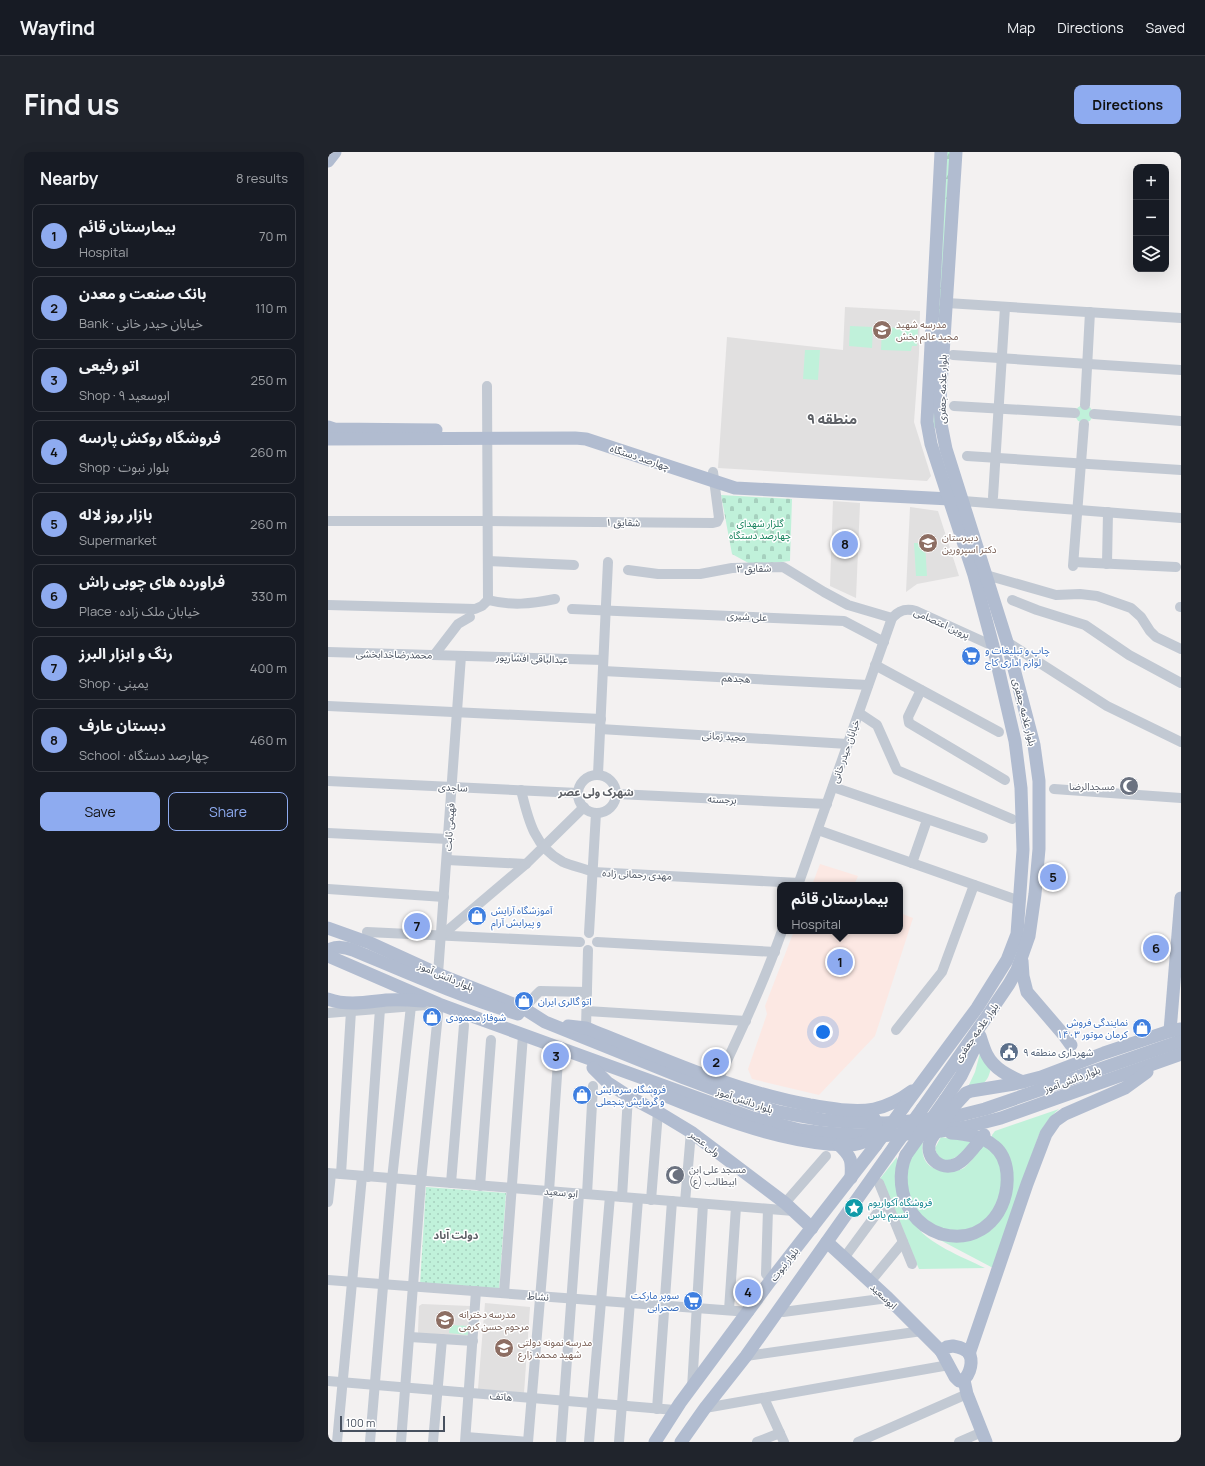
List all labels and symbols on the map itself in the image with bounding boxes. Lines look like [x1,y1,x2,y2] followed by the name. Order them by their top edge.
[896,317,959,344] place label: مدرسه شهید مجید عالم بخش
[871,319,893,341] school or university icon: مدرسه شهید مجید عالم بخش
[934,354,950,424] street label: بلوار علامه جعفری
[807,409,857,428] district label: منطقه ۹
[608,441,672,473] street label: چهارصد دستگاه
[606,515,641,529] street label: شقایق ۱
[729,516,791,542] park label: گلزار شهدای چهارصد دستگاه
[832,529,858,559] pin: 8
[942,530,997,556] place label: دبیرستان دکتر اسپرورین
[917,532,939,554] school or university icon: دبیرستان دکتر اسپرورین
[737,561,772,575] street label: شقایق ۳
[912,604,972,642] street label: پروین اعتصامی
[726,608,768,624] street label: علی شیری
[985,643,1050,671] place label: چاپ و تبلیغات و لوازم اداری کاج
[960,645,982,667] supermarket icon: چاپ و تبلیغات و لوازم اداری کاج
[356,646,432,662] street label: محمدرضاخدابخشی
[495,650,568,666] street label: عبدالباقی افشارپور
[721,670,751,687] street label: هجدهم
[1010,677,1040,748] street label: بلوار علامه جعفری
[828,717,862,785] street label: خیابان حیدر خانی
[702,728,746,744] street label: مجید زمانی
[1118,775,1140,797] mosque icon: مسجدالرضا
[438,779,468,795] street label: ساجدی
[1069,779,1115,793] place label: مسجدالرضا
[557,784,634,799] district label: شهرک ولی عصر
[707,791,737,807] street label: برجسته
[440,802,458,851] street label: فهیمی ثابت
[1040,862,1066,892] pin: 5
[602,865,672,883] street label: مهدی رحمانی زاده
[491,903,553,931] place label: آموزشگاه آرایش و پیرایش آرام
[466,905,488,927] shop icon: آموزشگاه آرایش و پیرایش آرام
[404,911,430,941] pin: 7
[1143,933,1169,963] pin: 6
[827,947,853,977] pin: 1
[415,958,476,994] street label: بلوار دانش آموز
[513,990,535,1012] shop icon: اتو گالری ایران
[538,994,592,1008] place label: اتو گالری ایران
[950,999,1002,1064] street label: بلوار علامه جعفری
[421,1006,443,1028] shop icon: شوفاژ محمودی
[446,1010,506,1024] place label: شوفاژ محمودی
[1057,1015,1129,1041] place label: نمایندگی فروش ۱۴۰۳ کرمان موتور
[1131,1017,1153,1039] shop icon: نمایندگی فروش ۱۴۰۳ کرمان موتور
[813,1022,833,1042] your location
[543,1041,569,1071] pin: 3
[998,1041,1020,1063] public building icon: شهرداری منطقه ۹
[1023,1045,1093,1059] place label: شهرداری منطقه ۹
[703,1047,729,1077] pin: 2
[1041,1062,1102,1096] street label: بلوار دانش آموز
[596,1082,667,1108] place label: فروشگاه سرمایش و گرمایش پنجعلی
[714,1083,775,1116] street label: بلوار دانش آموز
[571,1084,593,1106] shop icon: فروشگاه سرمایش و گرمایش پنجعلی
[686,1126,723,1159] street label: ولی عصر
[689,1162,746,1189] place label: مسجد علی ابن ابیطالب (ع)
[664,1164,686,1186] mosque icon: مسجد علی ابن ابیطالب (ع)
[544,1184,578,1200] street label: ابو سعید
[868,1195,933,1222] place label: فروشگاه آکواریوم نسیم یاس
[843,1197,865,1219] place icon: فروشگاه آکواریوم نسیم یاس
[434,1227,479,1242] district label: دولت آباد
[766,1244,802,1284] street label: بلوار نبوت
[735,1277,761,1307] pin: 4
[868,1280,900,1312] street label: ابوسعید
[527,1288,550,1304] street label: نشاط
[631,1288,679,1314] place label: سوپر مارکت صحرابی
[682,1290,704,1312] supermarket icon: سوپر مارکت صحرابی
[459,1307,529,1335] place label: مدرسه دخترانه مرحوم حسن کرمی
[434,1309,456,1331] school or university icon: مدرسه دخترانه مرحوم حسن کرمی
[518,1335,592,1362] place label: مدرسه نمونه دولتی شهید محمد زارع
[493,1337,515,1359] school or university icon: مدرسه نمونه دولتی شهید محمد زارع
[489,1388,513,1404] street label: هاتف
[340,1414,445,1433] scale bar

